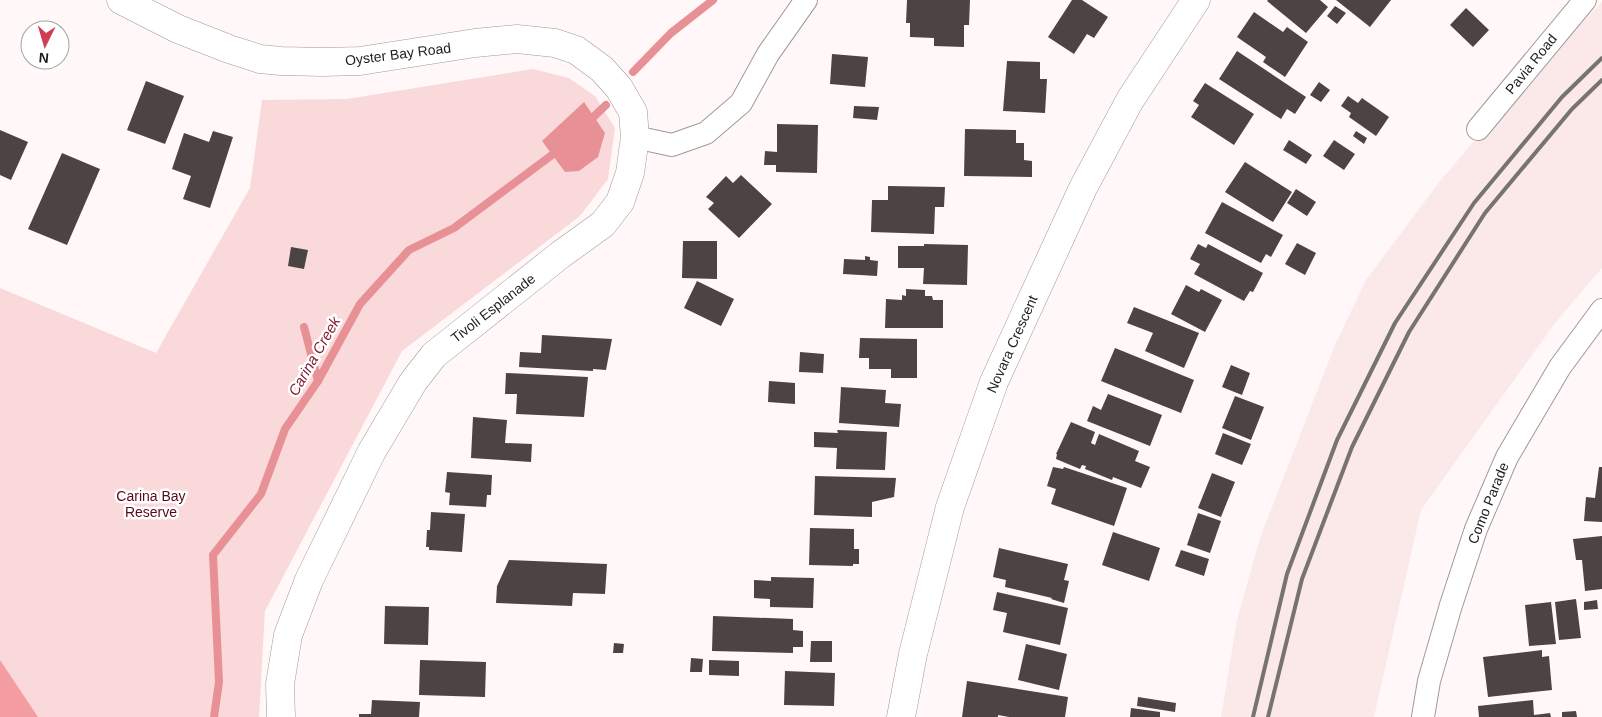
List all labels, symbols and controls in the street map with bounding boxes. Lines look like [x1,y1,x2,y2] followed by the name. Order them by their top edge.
[20,20,70,70] north arrow
[1502,31,1560,97] street label: Pavia Road
[344,40,452,68] street label: Oyster Bay Road
[38,50,50,66] text: N
[448,270,538,346] street label: Tivoli Esplanade
[983,293,1041,395] street label: Novara Crescent
[285,312,344,399] water label: Carina Creek
[1464,460,1512,546] street label: Como Parade
[116,488,186,520] park label: Carina Bay Reserve

